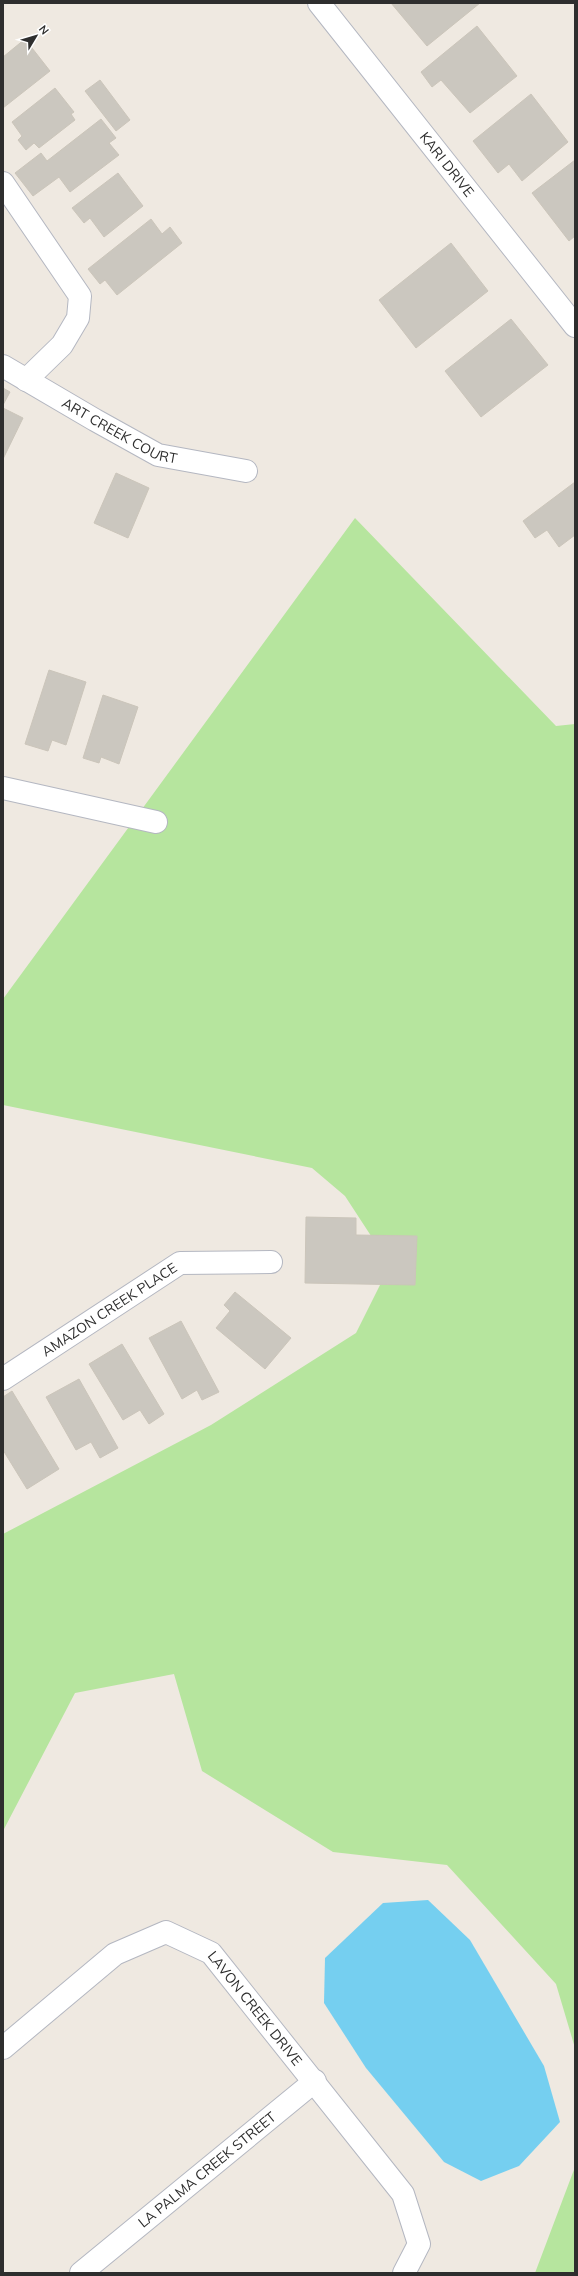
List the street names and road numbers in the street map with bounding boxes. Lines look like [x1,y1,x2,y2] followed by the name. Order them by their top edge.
[416,128,478,200] street label: KARI DRIVE
[59,394,179,467] street label: ART CREEK COURT
[38,1258,180,1360] street label: AMAZON CREEK PLACE
[204,1947,306,2069] street label: LAVON CREEK DRIVE
[134,2107,280,2231] street label: LA PALMA CREEK STREET

